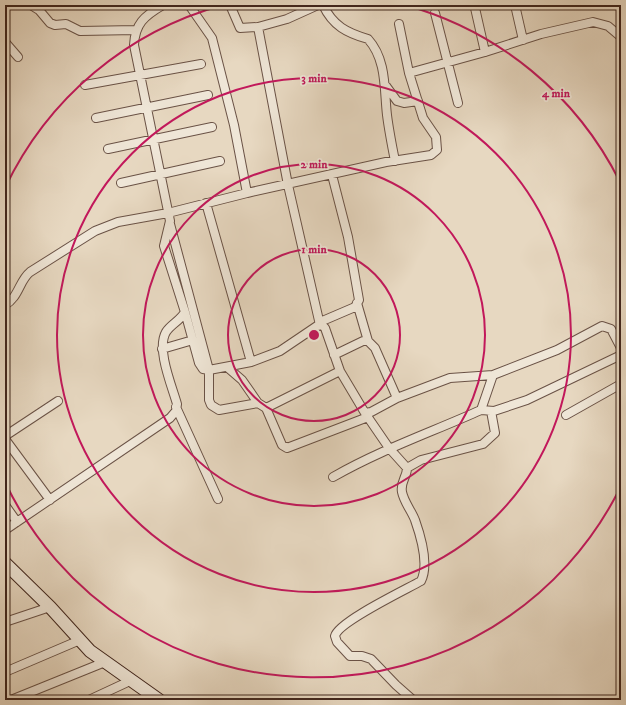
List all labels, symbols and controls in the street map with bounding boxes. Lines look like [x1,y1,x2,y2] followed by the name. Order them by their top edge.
[301,71,327,86] text: 3 min
[541,86,571,101] text: 4 min
[301,157,328,172] text: 2 min
[301,242,327,257] text: 1 min
[307,328,321,342] centre of rings

